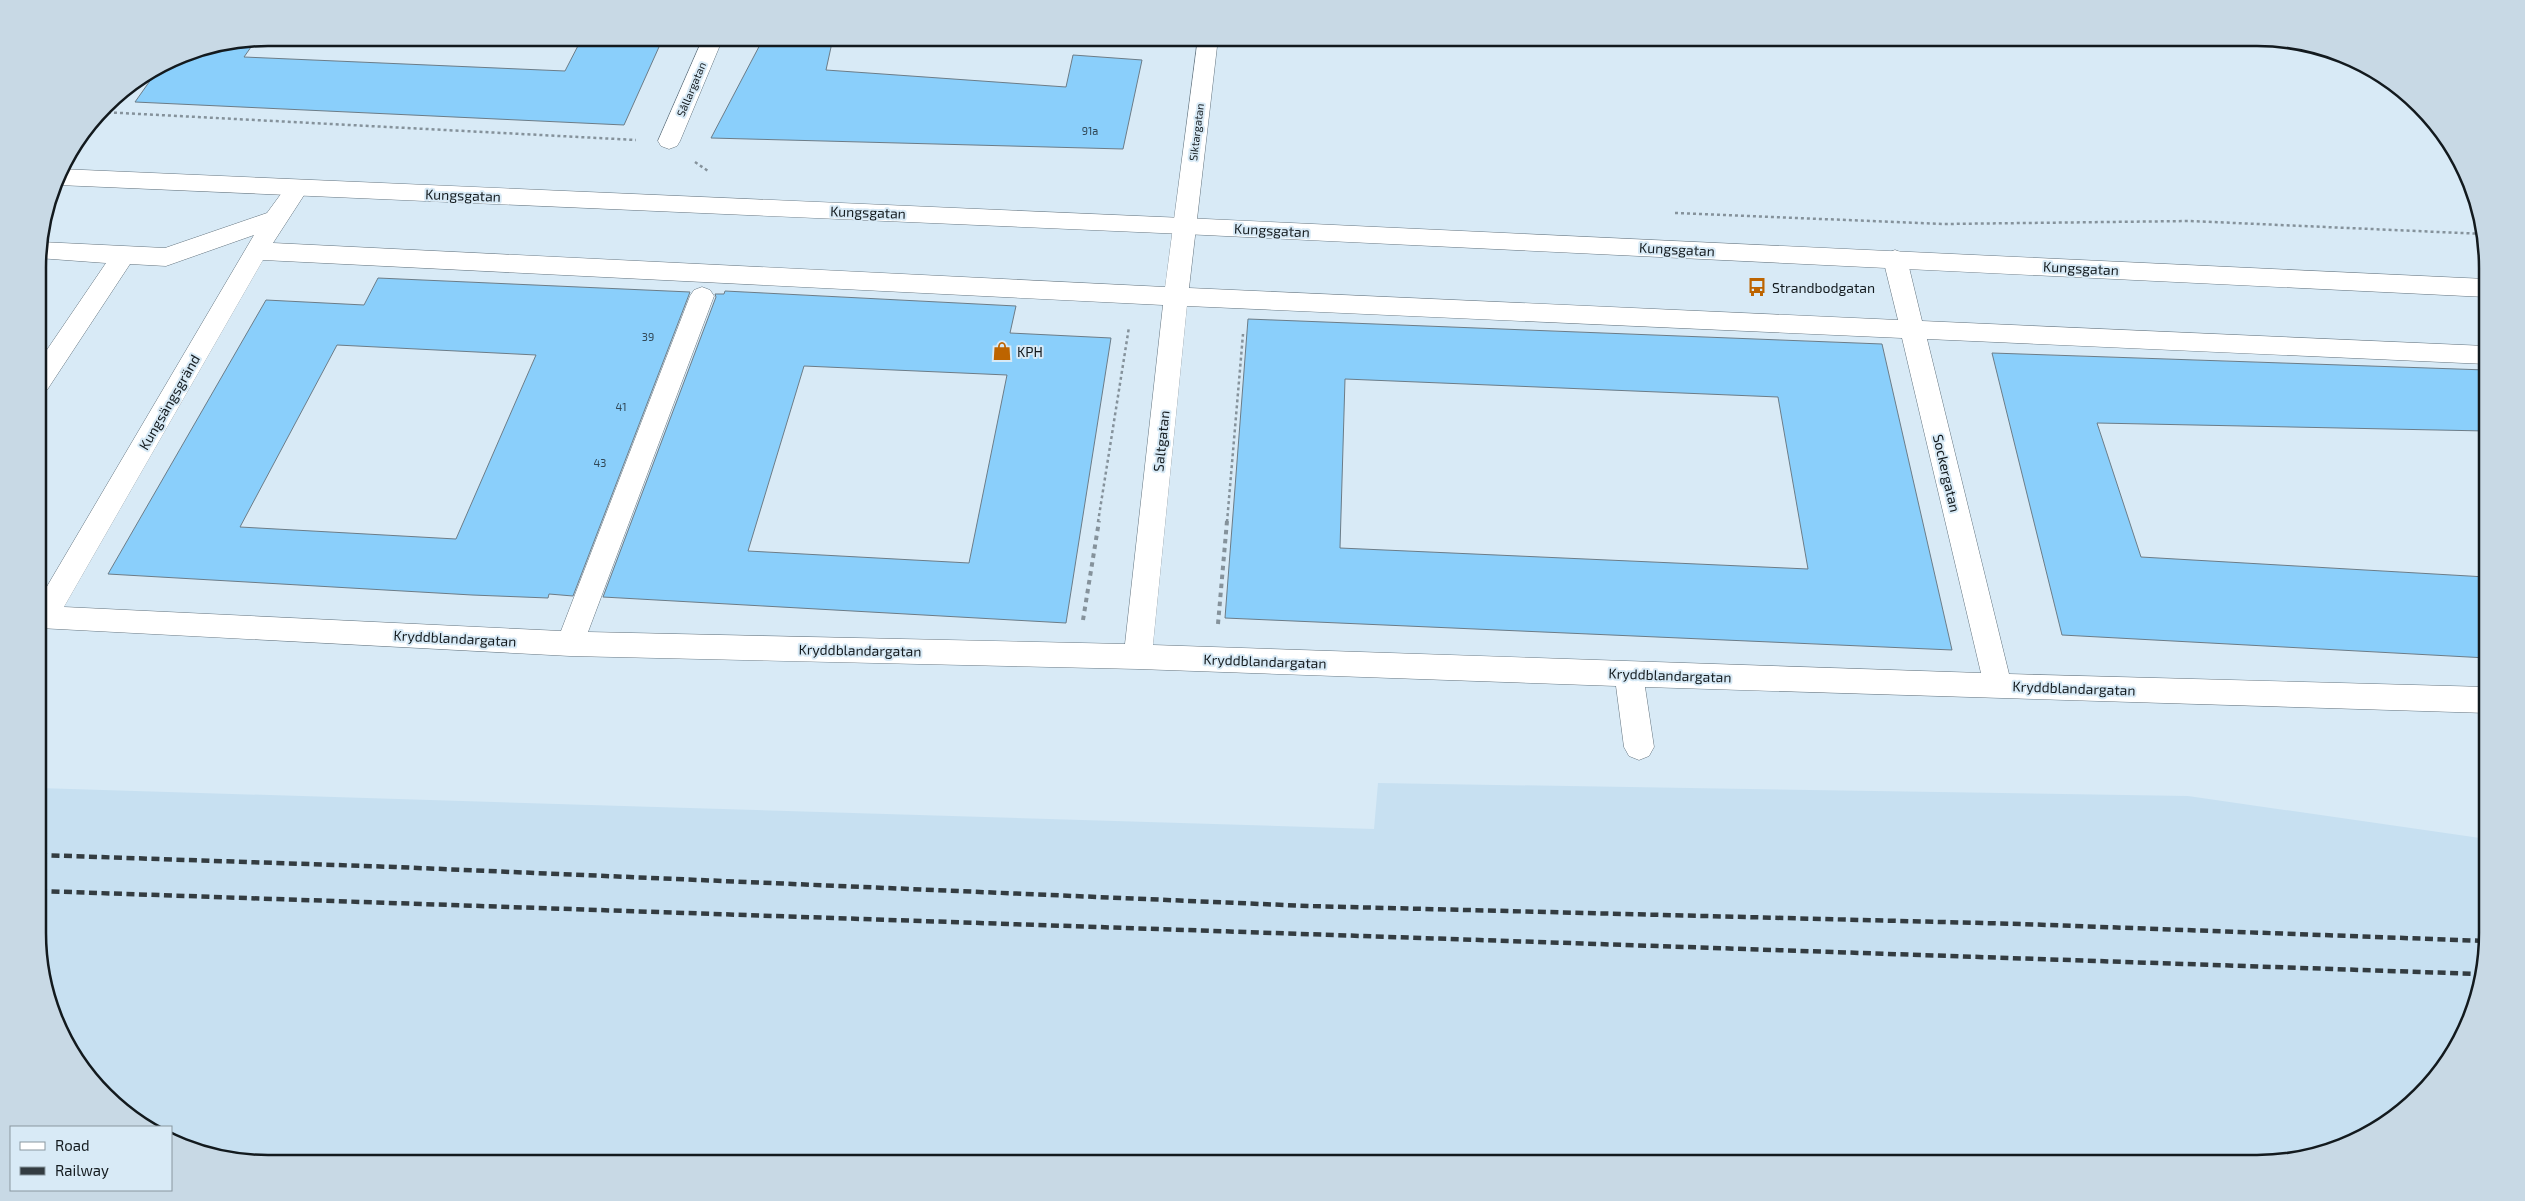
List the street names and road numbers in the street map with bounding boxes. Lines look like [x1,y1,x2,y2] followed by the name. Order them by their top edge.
[674,60,708,118] street label: Sållargatan
[1186,103,1206,161] street label: Siktargatan
[425,185,501,205] street label: Kungsgatan
[830,202,906,222] street label: Kungsgatan
[1234,220,1310,240] street label: Kungsgatan
[1639,239,1715,259] street label: Kungsgatan
[2043,258,2119,278] street label: Kungsgatan
[135,351,203,453] street label: Kungsängsgränd
[1149,410,1173,472] street label: Saltgatan
[1930,432,1964,514] street label: Sockergatan
[393,626,517,650] street label: Kryddblandargatan
[798,640,922,660] street label: Kryddblandargatan
[1203,650,1327,672] street label: Kryddblandargatan
[1608,664,1732,686] street label: Kryddblandargatan
[2012,677,2136,699] street label: Kryddblandargatan

